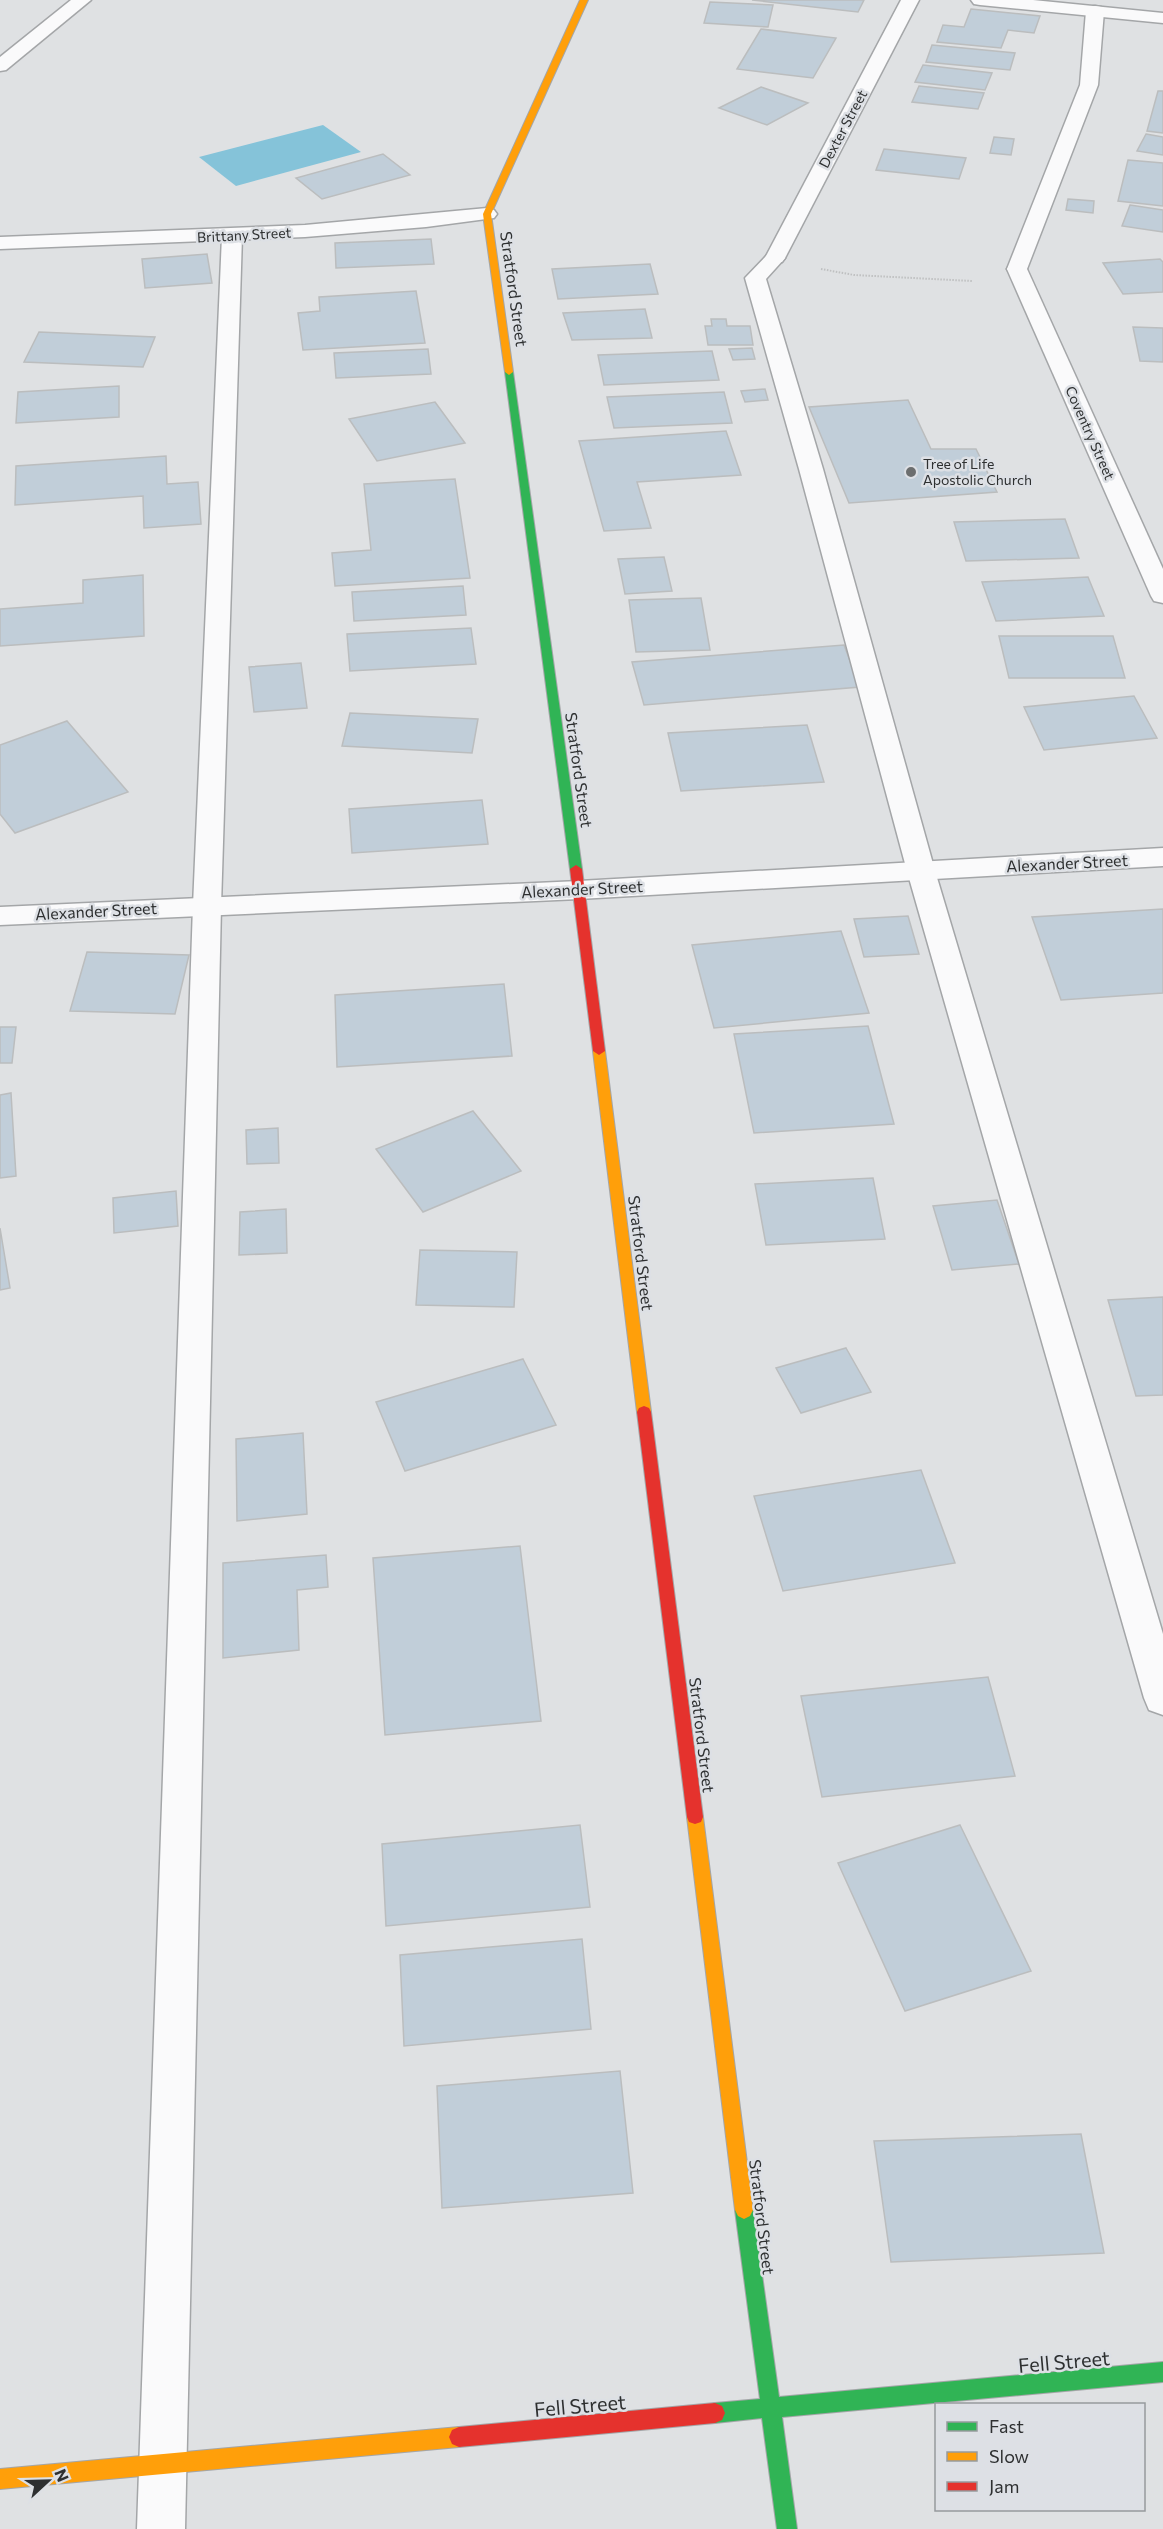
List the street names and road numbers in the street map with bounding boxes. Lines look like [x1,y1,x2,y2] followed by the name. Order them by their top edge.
[815,87,870,171] street label: Dexter Street
[196,224,292,245] street label: Brittany Street
[497,230,532,348] street label: Stratford Street
[1062,383,1119,483] street label: Coventry Street
[562,711,597,829] street label: Stratford Street
[1006,850,1129,875] street label: Alexander Street
[521,876,644,901] street label: Alexander Street
[35,898,158,923] street label: Alexander Street
[625,1194,658,1312] street label: Stratford Street
[686,1676,719,1794] street label: Stratford Street
[746,2158,779,2276] street label: Stratford Street
[1017,2345,1111,2377] street label: Fell Street
[533,2389,627,2421] street label: Fell Street

